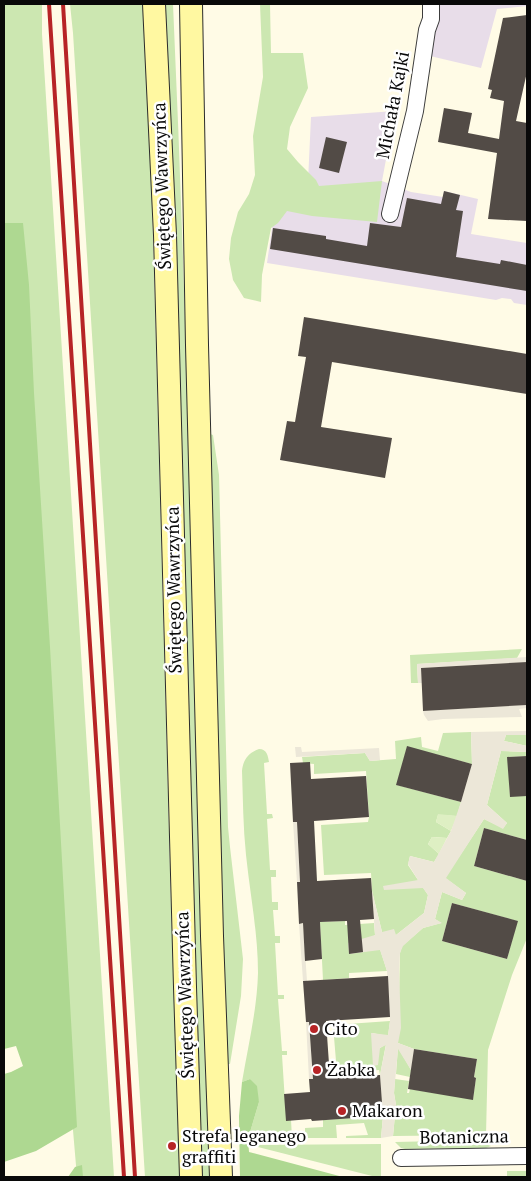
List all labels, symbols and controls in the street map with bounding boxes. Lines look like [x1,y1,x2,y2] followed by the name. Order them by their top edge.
[370,49,414,161] street label: Michała Kajki
[146,102,176,270] street label: Świętego Wawrzyńca
[160,506,186,674] street label: Świętego Wawrzyńca
[169,911,199,1079] street label: Świętego Wawrzyńca
[324,1016,358,1040] place label: Cito
[308,1023,320,1035] marker: Cito
[327,1057,375,1081] place label: Żabka
[311,1064,323,1076] marker: Żabka
[352,1098,423,1122] place label: Makaron
[336,1105,348,1117] marker: Makaron
[182,1123,306,1168] place label: Strefa leganego graffiti
[419,1123,509,1149] street label: Botaniczna
[166,1140,178,1152] marker: Strefa leganego graffiti

